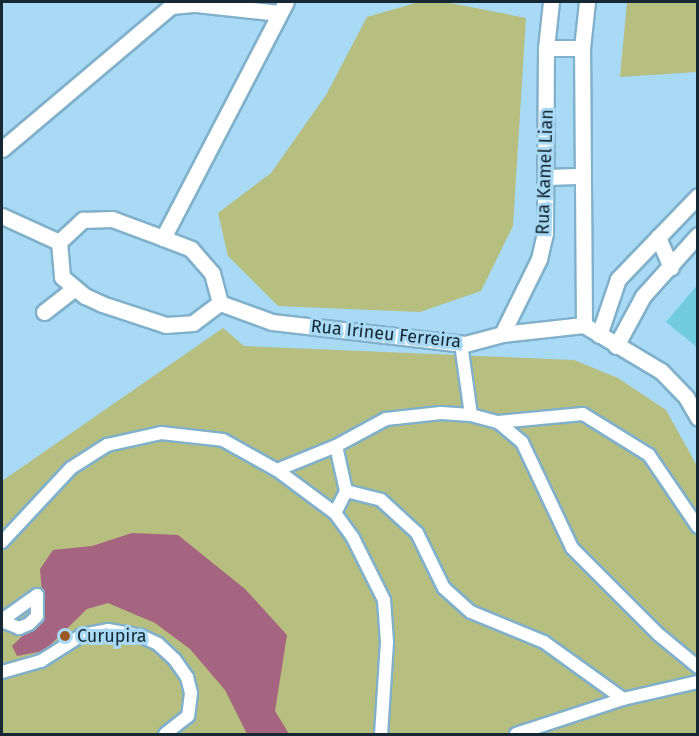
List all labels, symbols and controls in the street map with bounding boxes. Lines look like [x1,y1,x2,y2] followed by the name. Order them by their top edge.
[532,109,558,235] street label: Rua Kamel Lian
[310,315,462,353] street label: Rua Irineu Ferreira
[77,625,147,647] place label: Curupira
[58,629,72,643] marker: Curupira

